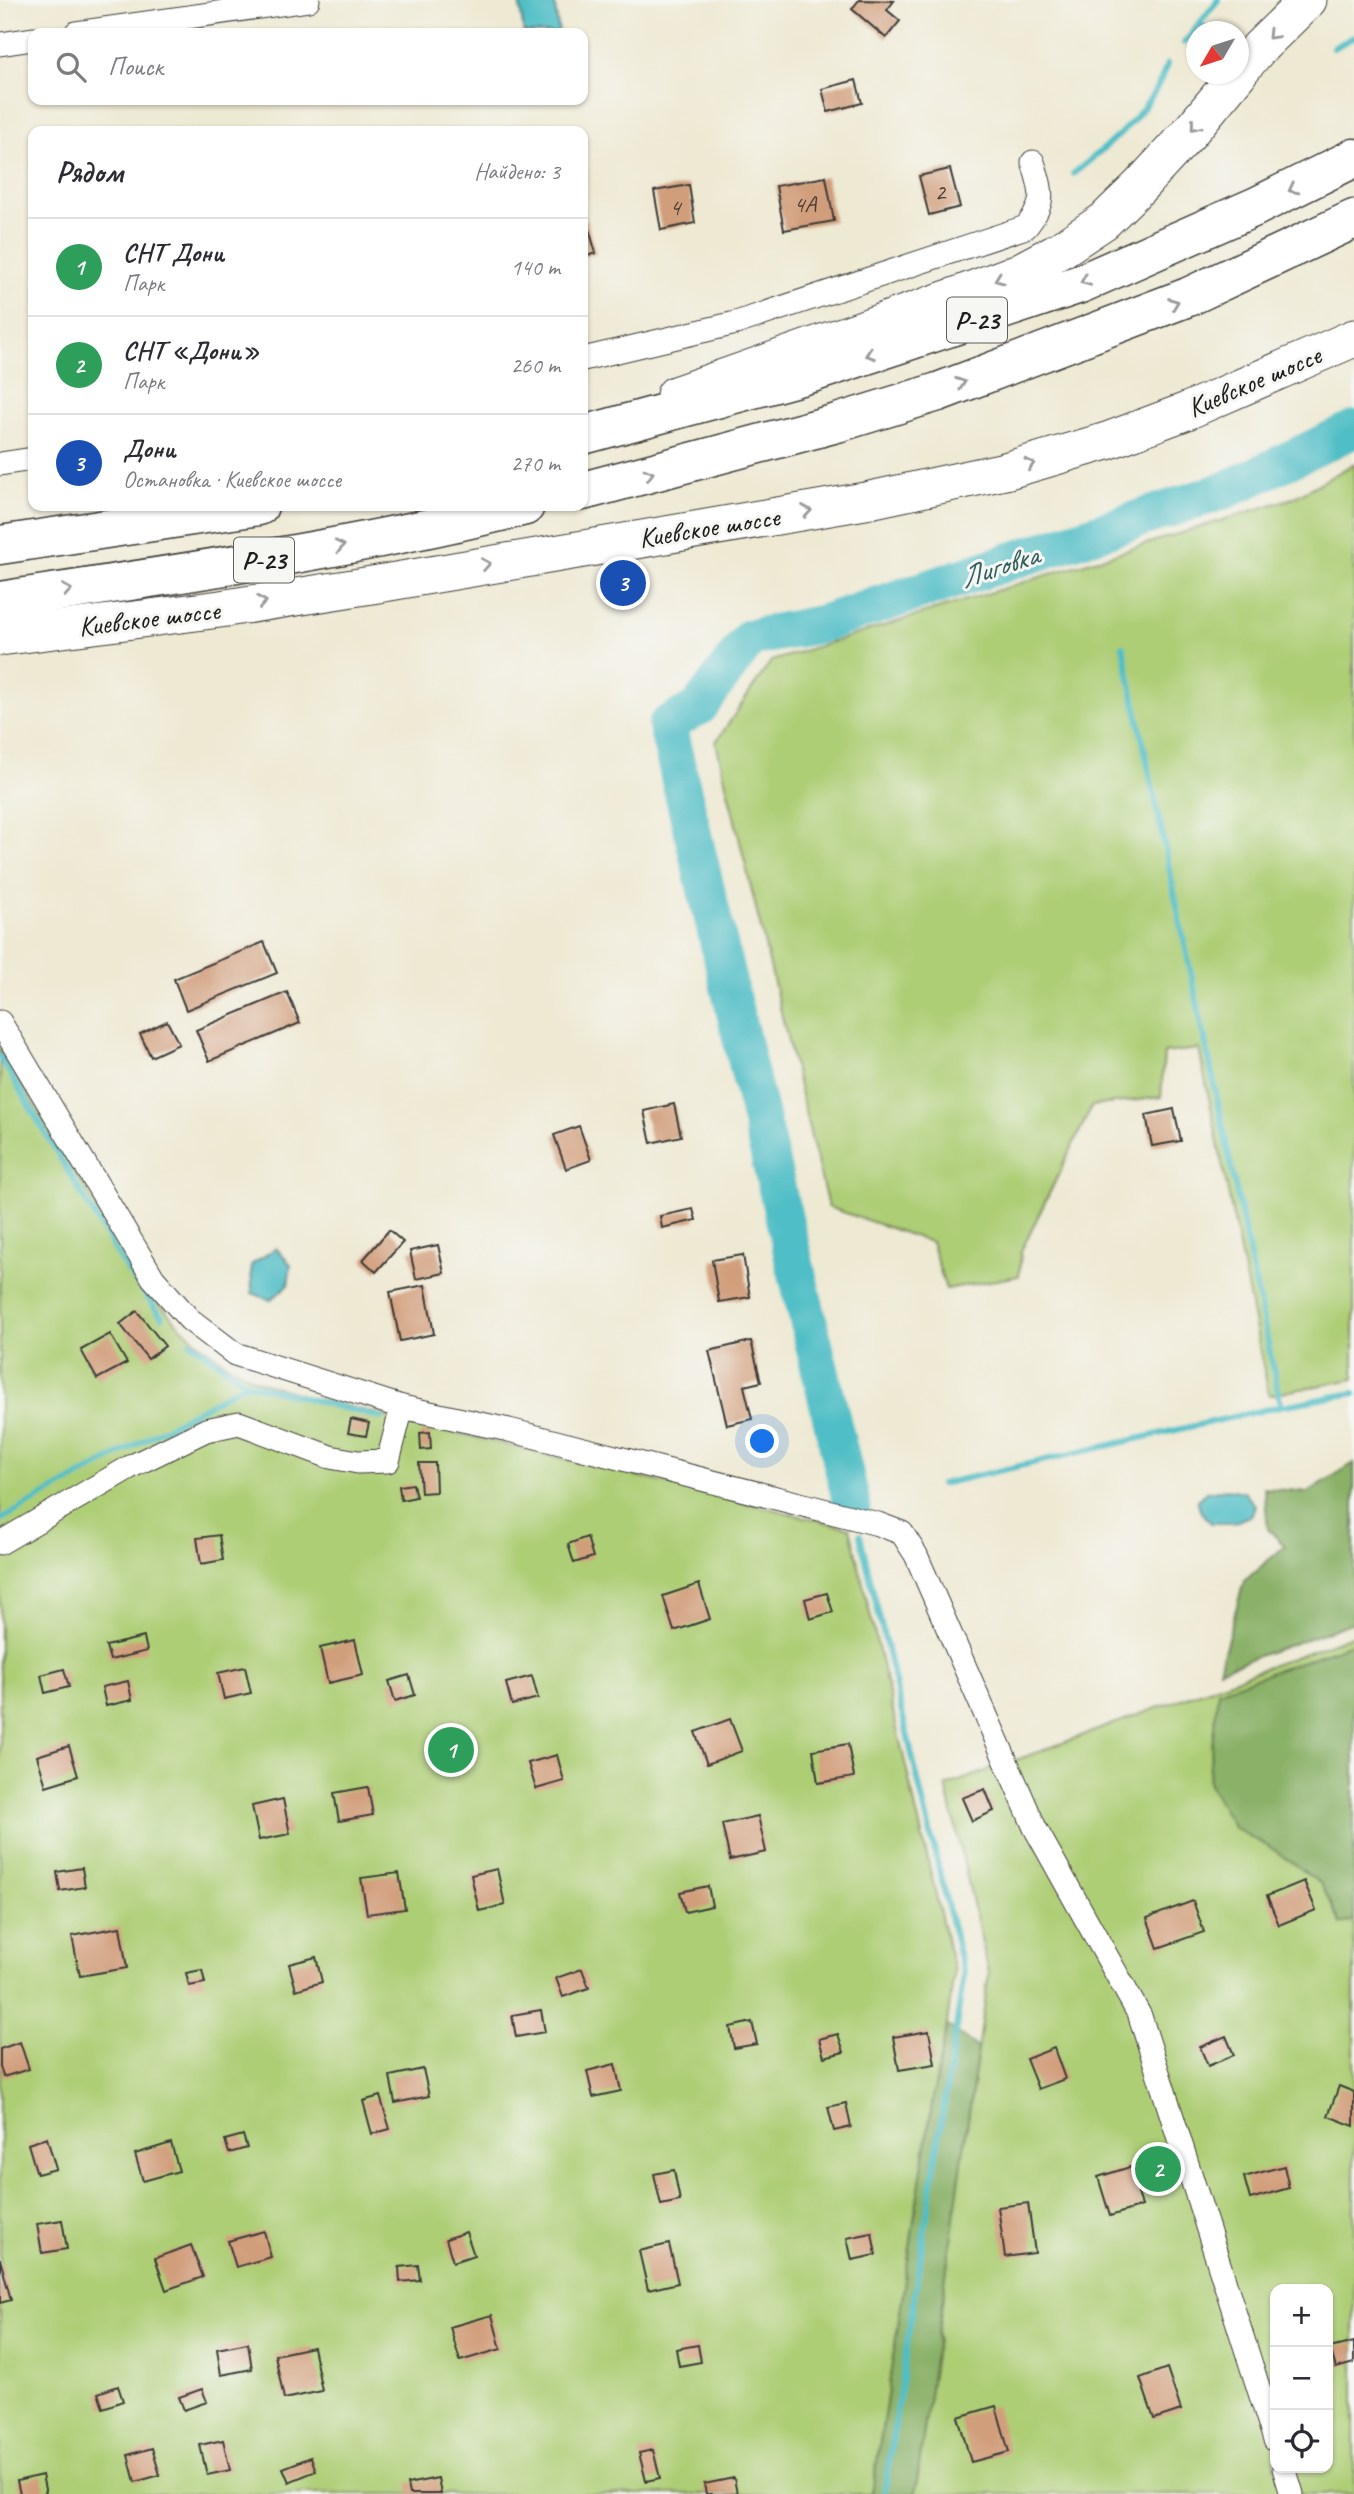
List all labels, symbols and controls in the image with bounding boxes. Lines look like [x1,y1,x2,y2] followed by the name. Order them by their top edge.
[1186,21,1249,84] north arrow
[1267,27,1280,40] one-way arrow
[28,28,588,105] search box
[52,48,90,86] icon: search
[108,50,163,83] text: Поиск
[1190,118,1203,131] one-way arrow
[56,153,123,191] text: Рядом
[474,157,560,186] text: Найдено: 3
[935,177,948,207] house number: 2
[1288,180,1300,194] one-way arrow
[794,189,817,219] house number: 4А
[670,192,683,222] house number: 4
[123,236,224,269] text: СНТ Дони
[74,253,84,282] text: 1
[511,253,560,282] text: 140 m
[123,269,164,298] text: Парк
[993,271,1005,285] one-way arrow
[1080,273,1092,287] one-way arrow
[1167,297,1179,311] one-way arrow
[947,298,1007,342] road number: Р-23
[123,334,259,367] text: СНТ «Дони»
[1182,336,1328,425] street label: Киевское шоссе
[864,346,876,361] one-way arrow
[74,351,84,380] text: 2
[511,351,560,380] text: 260 m
[123,367,164,396] text: Парк
[955,378,967,392] one-way arrow
[123,432,176,465] text: Дони
[74,449,84,478] text: 3
[511,449,560,478] text: 270 m
[1024,457,1036,472] one-way arrow
[123,465,341,494] text: Остановка · Киевское шоссе
[642,468,654,482] one-way arrow
[636,498,784,555] street label: Киевское шоссе
[801,504,813,519] one-way arrow
[955,534,1046,596] water label: Лиговка
[234,538,294,582] road number: Р-23
[334,540,346,555] one-way arrow
[600,557,646,609] pin: 3
[480,558,492,573] one-way arrow
[62,583,73,598] one-way arrow
[77,592,223,644] street label: Киевское шоссе
[256,595,268,610] one-way arrow
[745,1424,779,1458] your location
[428,1724,474,1776] pin: 1
[1135,2143,1181,2195] pin: 2
[1270,2284,1333,2473] map controls
[1270,2284,1333,2347] button: +
[1270,2347,1333,2410] button: −
[1270,2410,1333,2473] button: locate

